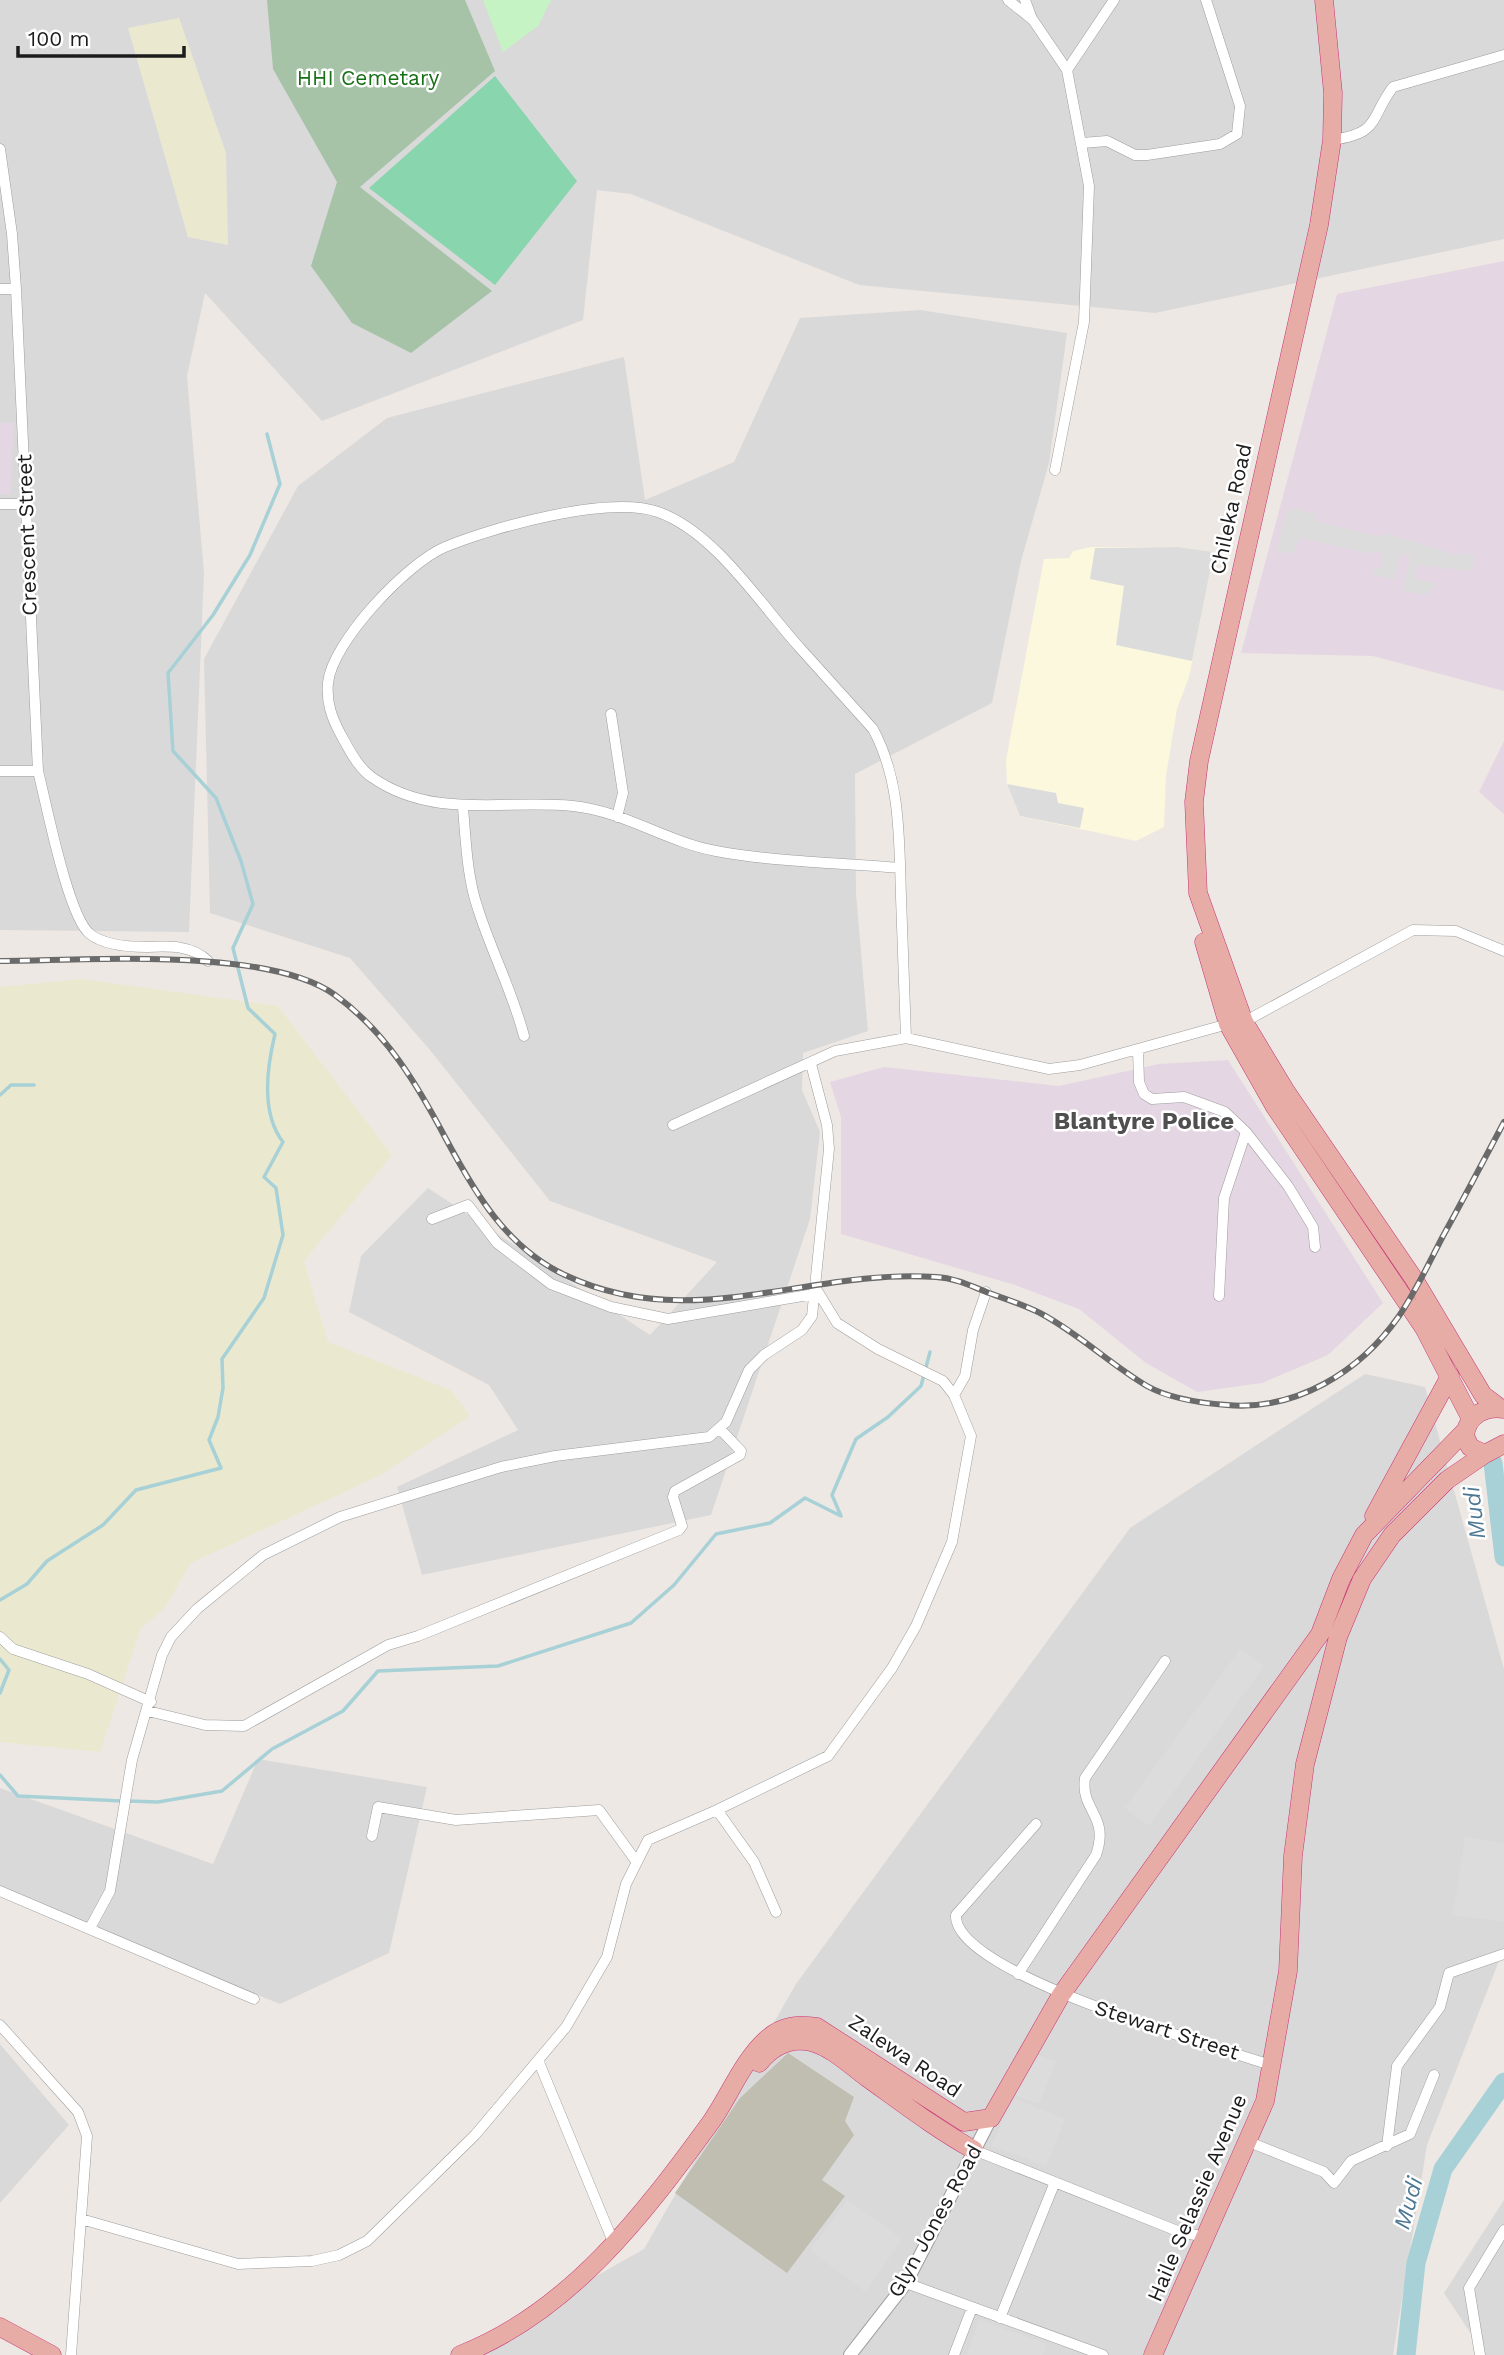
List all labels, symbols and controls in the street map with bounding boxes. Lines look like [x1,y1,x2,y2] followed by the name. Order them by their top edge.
[18,14,184,58] scale bar
[28,26,90,51] text: 100 m
[297,65,439,90] park label: HHI Cemetary
[1204,441,1257,577] street label: Chileka Road
[11,454,42,616] street label: Crescent Street
[1054,1107,1234,1135] district label: Blantyre Police
[1458,1484,1491,1541] water label: Mudi
[1092,1994,1243,2065] street label: Stewart Street
[844,2009,966,2102] street label: Zalewa Road
[1142,2090,1252,2305] street label: Haile Selassie Avenue
[882,2140,987,2301] street label: Glyn Jones Road
[1388,2173,1429,2232] water label: Mudi

